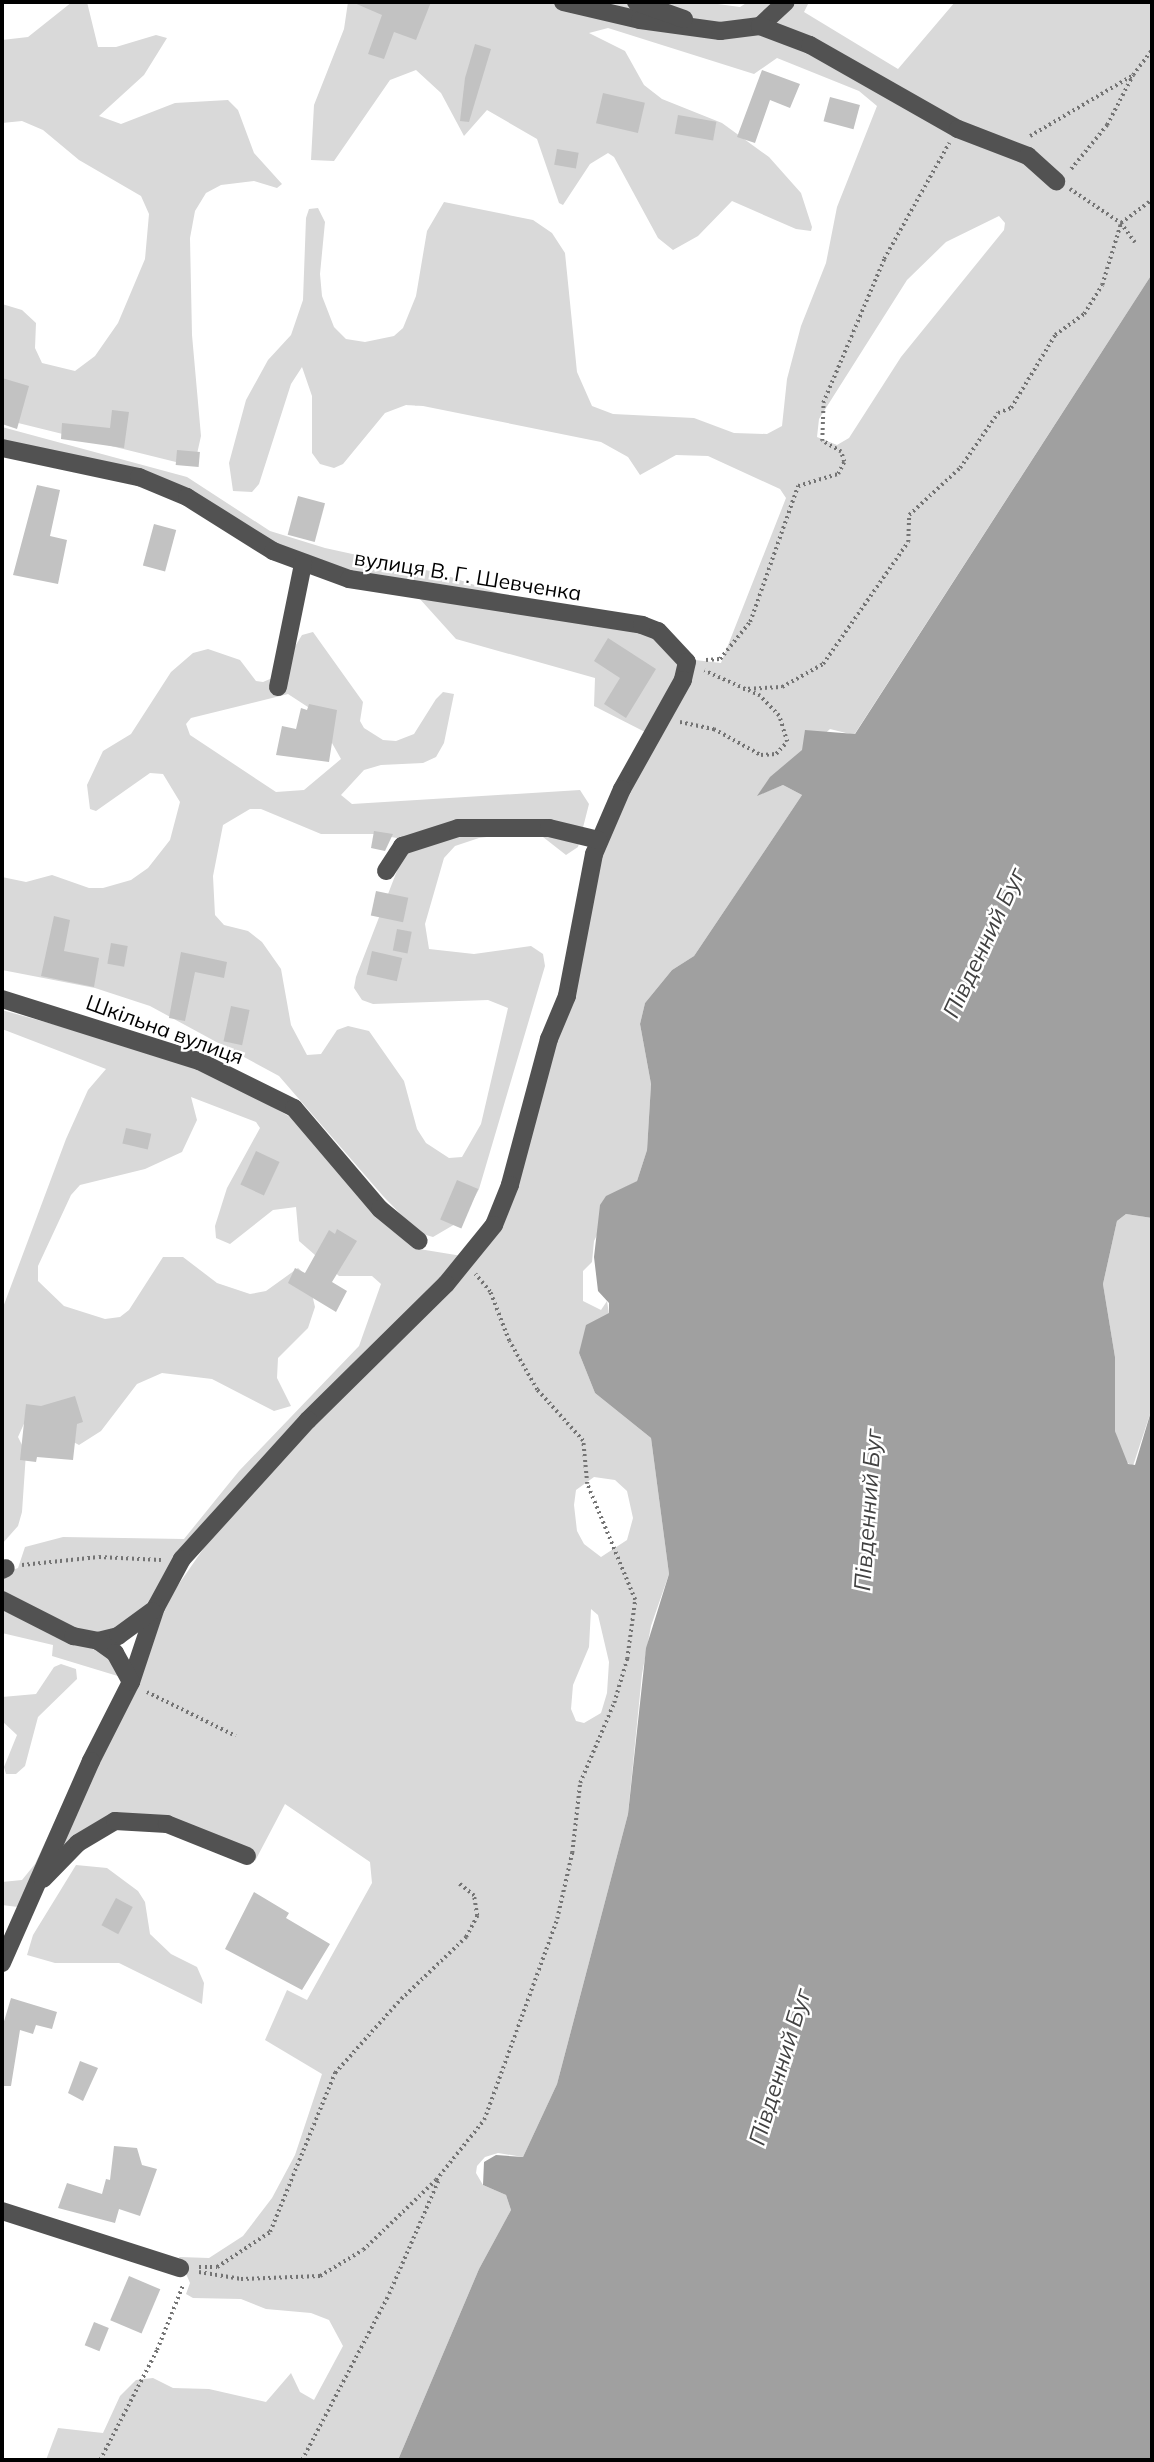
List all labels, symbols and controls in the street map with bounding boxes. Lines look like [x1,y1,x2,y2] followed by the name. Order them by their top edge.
[353,545,583,605] street label: вулиця В. Г. Шевченка
[937,864,1031,1022] water label: Південний Буг
[83,989,247,1069] street label: Шкільна вулиця
[849,1428,887,1592] water label: Південний Буг
[743,1985,817,2149] water label: Південний Буг

